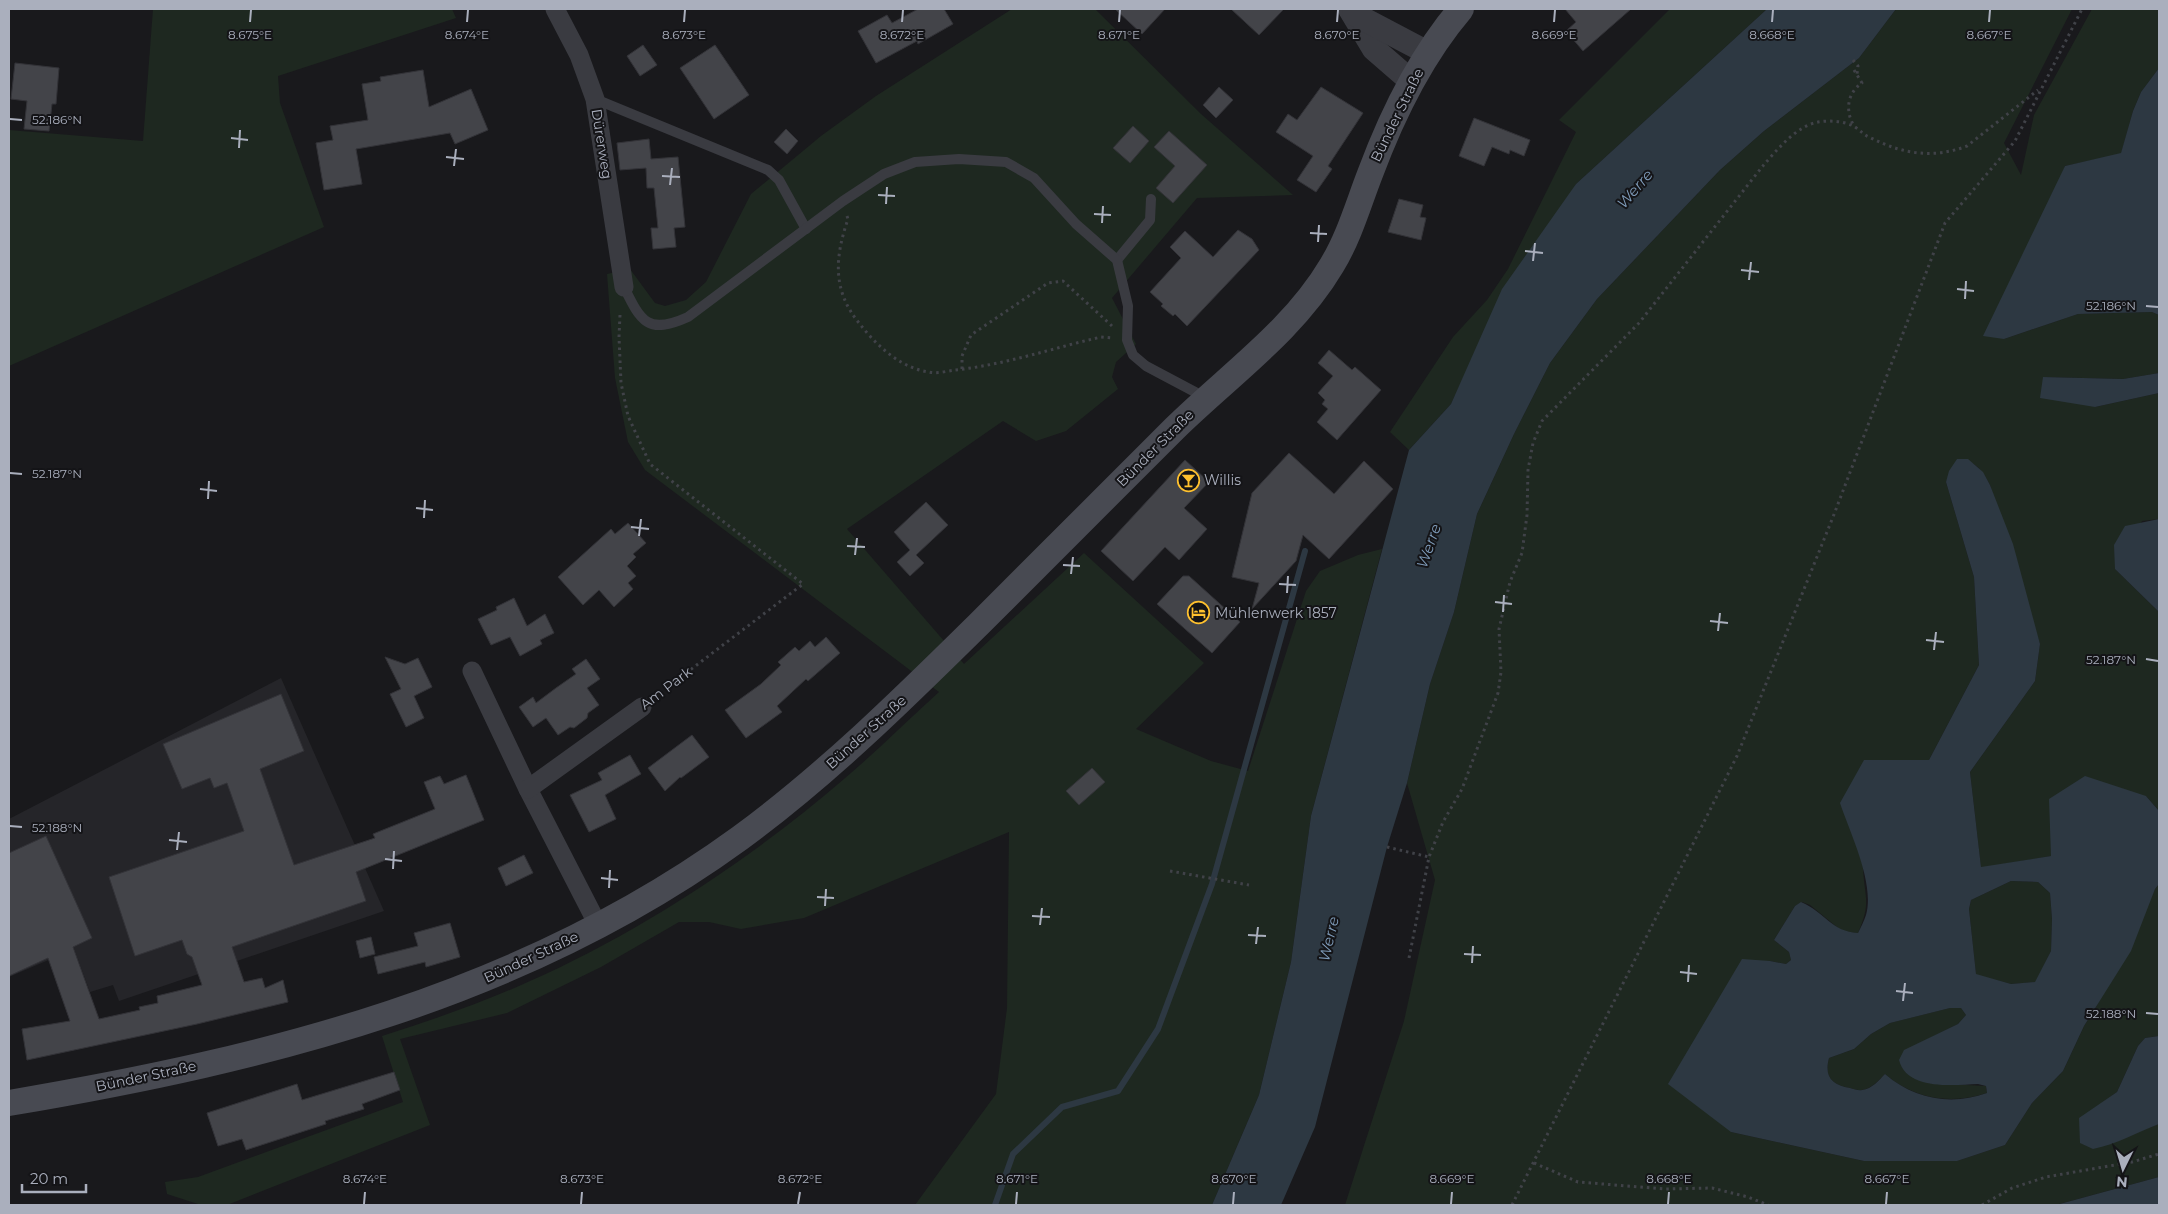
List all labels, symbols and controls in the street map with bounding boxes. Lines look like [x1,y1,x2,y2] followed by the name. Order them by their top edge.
[228,27,272,42] text: 8.675°E
[445,27,489,42] text: 8.674°E
[662,27,706,42] text: 8.673°E
[880,27,924,42] text: 8.672°E
[1098,27,1140,42] text: 8.671°E
[1314,27,1360,42] text: 8.670°E
[1531,27,1577,42] text: 8.669°E
[1749,27,1795,42] text: 8.668°E
[1967,27,2011,42] text: 8.667°E
[1367,65,1427,165] street label: Bünder Straße
[588,108,616,180] street label: Dürerweg
[32,112,82,127] text: 52.186°N
[1613,165,1657,212] water label: Werre
[2086,298,2136,313] text: 52.186°N
[1113,406,1197,490] street label: Bünder Straße
[32,466,82,481] text: 52.187°N
[1176,468,1200,492] bar icon: Willis
[1204,471,1241,489] place label: Willis
[1412,521,1445,570] water label: Werre
[1187,601,1211,625] hotel icon: Mühlenwerk 1857
[1215,604,1337,622] place label: Mühlenwerk 1857
[2086,652,2136,667] text: 52.187°N
[636,662,696,713] street label: Am Park
[822,691,910,773] street label: Bünder Straße
[32,820,82,835] text: 52.188°N
[1314,915,1343,963] water label: Werre
[481,927,581,987] street label: Bünder Straße
[2086,1006,2136,1021] text: 52.188°N
[94,1057,198,1095] street label: Bünder Straße
[2098,1144,2148,1194] north arrow
[22,1162,86,1194] scale bar
[30,1169,68,1188] text: 20 m
[343,1171,387,1186] text: 8.674°E
[560,1171,604,1186] text: 8.673°E
[778,1171,822,1186] text: 8.672°E
[996,1171,1038,1186] text: 8.671°E
[1211,1171,1257,1186] text: 8.670°E
[1429,1171,1475,1186] text: 8.669°E
[1646,1171,1692,1186] text: 8.668°E
[1865,1171,1909,1186] text: 8.667°E
[2115,1172,2128,1191] text: N

